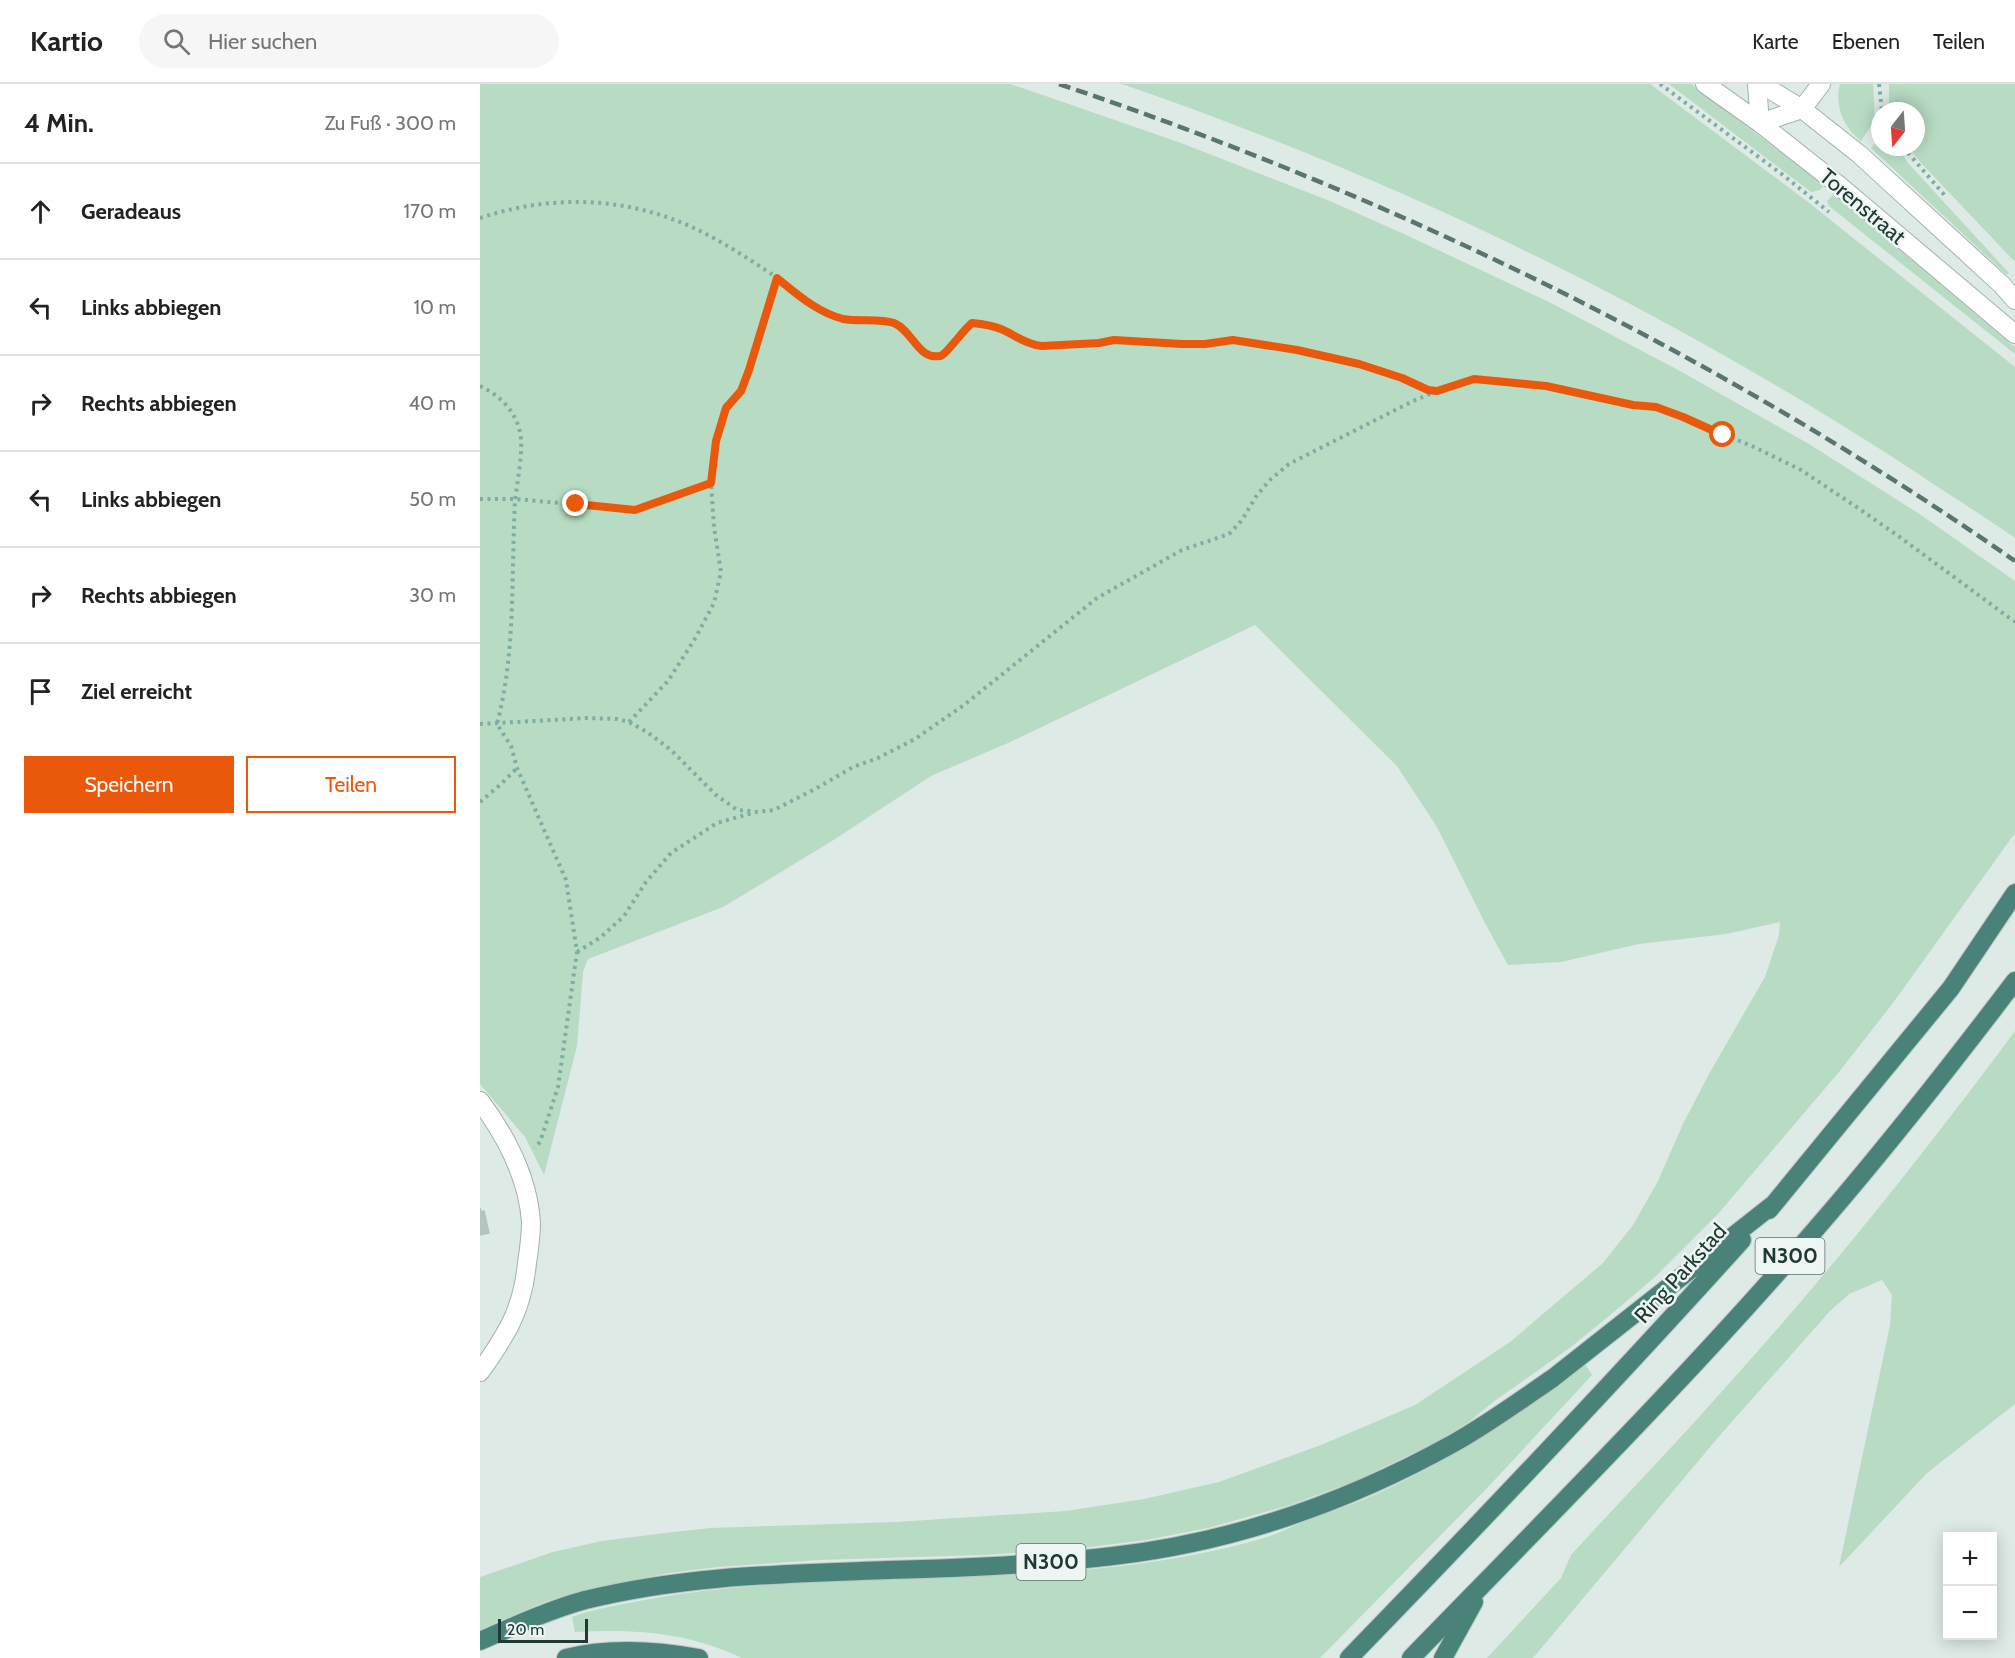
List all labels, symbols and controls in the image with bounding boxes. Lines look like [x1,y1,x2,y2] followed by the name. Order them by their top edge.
[139,14,559,68] search box
[30,24,103,58] text: Kartio
[160,25,193,58] icon: search
[208,28,317,55] text: Hier suchen
[1752,29,1799,54] text: Karte
[1832,29,1900,54] text: Ebenen
[1933,29,1985,54] text: Teilen
[1871,102,1925,156] north arrow
[24,107,94,139] text: 4 Min.
[324,111,456,135] text: Zu Fuß · 300 m
[1814,163,1912,251] street label: Torenstraat
[24,195,57,228] icon: ahead
[81,198,181,225] text: Geradeaus
[404,199,456,223] text: 170 m
[24,291,57,324] icon: left
[81,294,221,321] text: Links abbiegen
[413,295,456,319] text: 10 m
[24,387,57,420] icon: right
[81,390,237,417] text: Rechts abbiegen
[408,391,456,415] text: 40 m
[1709,421,1735,447] route start
[24,483,57,516] icon: left
[81,486,221,513] text: Links abbiegen
[409,487,456,511] text: 50 m
[562,490,588,516] route end
[24,579,57,612] icon: right
[81,582,237,609] text: Rechts abbiegen
[409,583,456,607] text: 30 m
[24,675,57,708] icon: arrive
[81,678,192,705] text: Ziel erreicht
[24,756,234,813] button: Speichern
[246,756,456,813] button: Teilen
[1629,1218,1732,1329] street label: Ring Parkstad
[1756,1238,1824,1274] road number: N300
[1943,1532,1997,1640] map controls
[1943,1532,1997,1586] button: +
[1016,1544,1086,1580] road number: N300
[1943,1586,1997,1640] button: −
[498,1616,588,1644] scale bar
[507,1620,544,1639] text: 20 m

